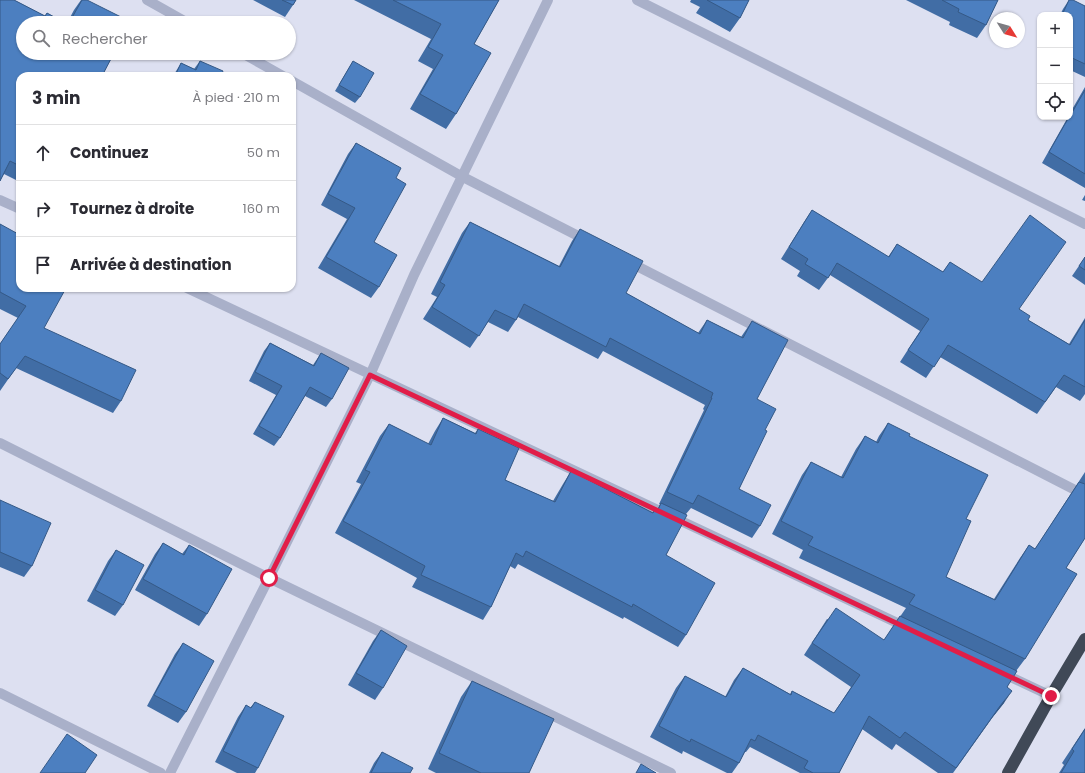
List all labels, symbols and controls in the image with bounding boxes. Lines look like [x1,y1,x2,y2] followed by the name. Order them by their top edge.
[989,12,1025,48] north arrow
[1037,12,1073,120] map controls
[1037,12,1073,48] button: +
[16,16,296,60] search box
[30,27,52,49] icon: search
[62,28,148,49] text: Rechercher
[1037,48,1073,84] button: −
[1037,84,1073,120] button: locate
[32,86,80,110] text: 3 min
[193,88,280,107] text: À pied · 210 m
[32,142,54,164] icon: ahead
[70,142,149,163] text: Continuez
[247,143,280,162] text: 50 m
[32,198,54,220] icon: right
[70,198,194,219] text: Tournez à droite
[243,199,280,218] text: 160 m
[32,254,54,276] icon: arrive
[70,254,232,275] text: Arrivée à destination
[260,569,278,587] route start
[1042,687,1060,705] route end

